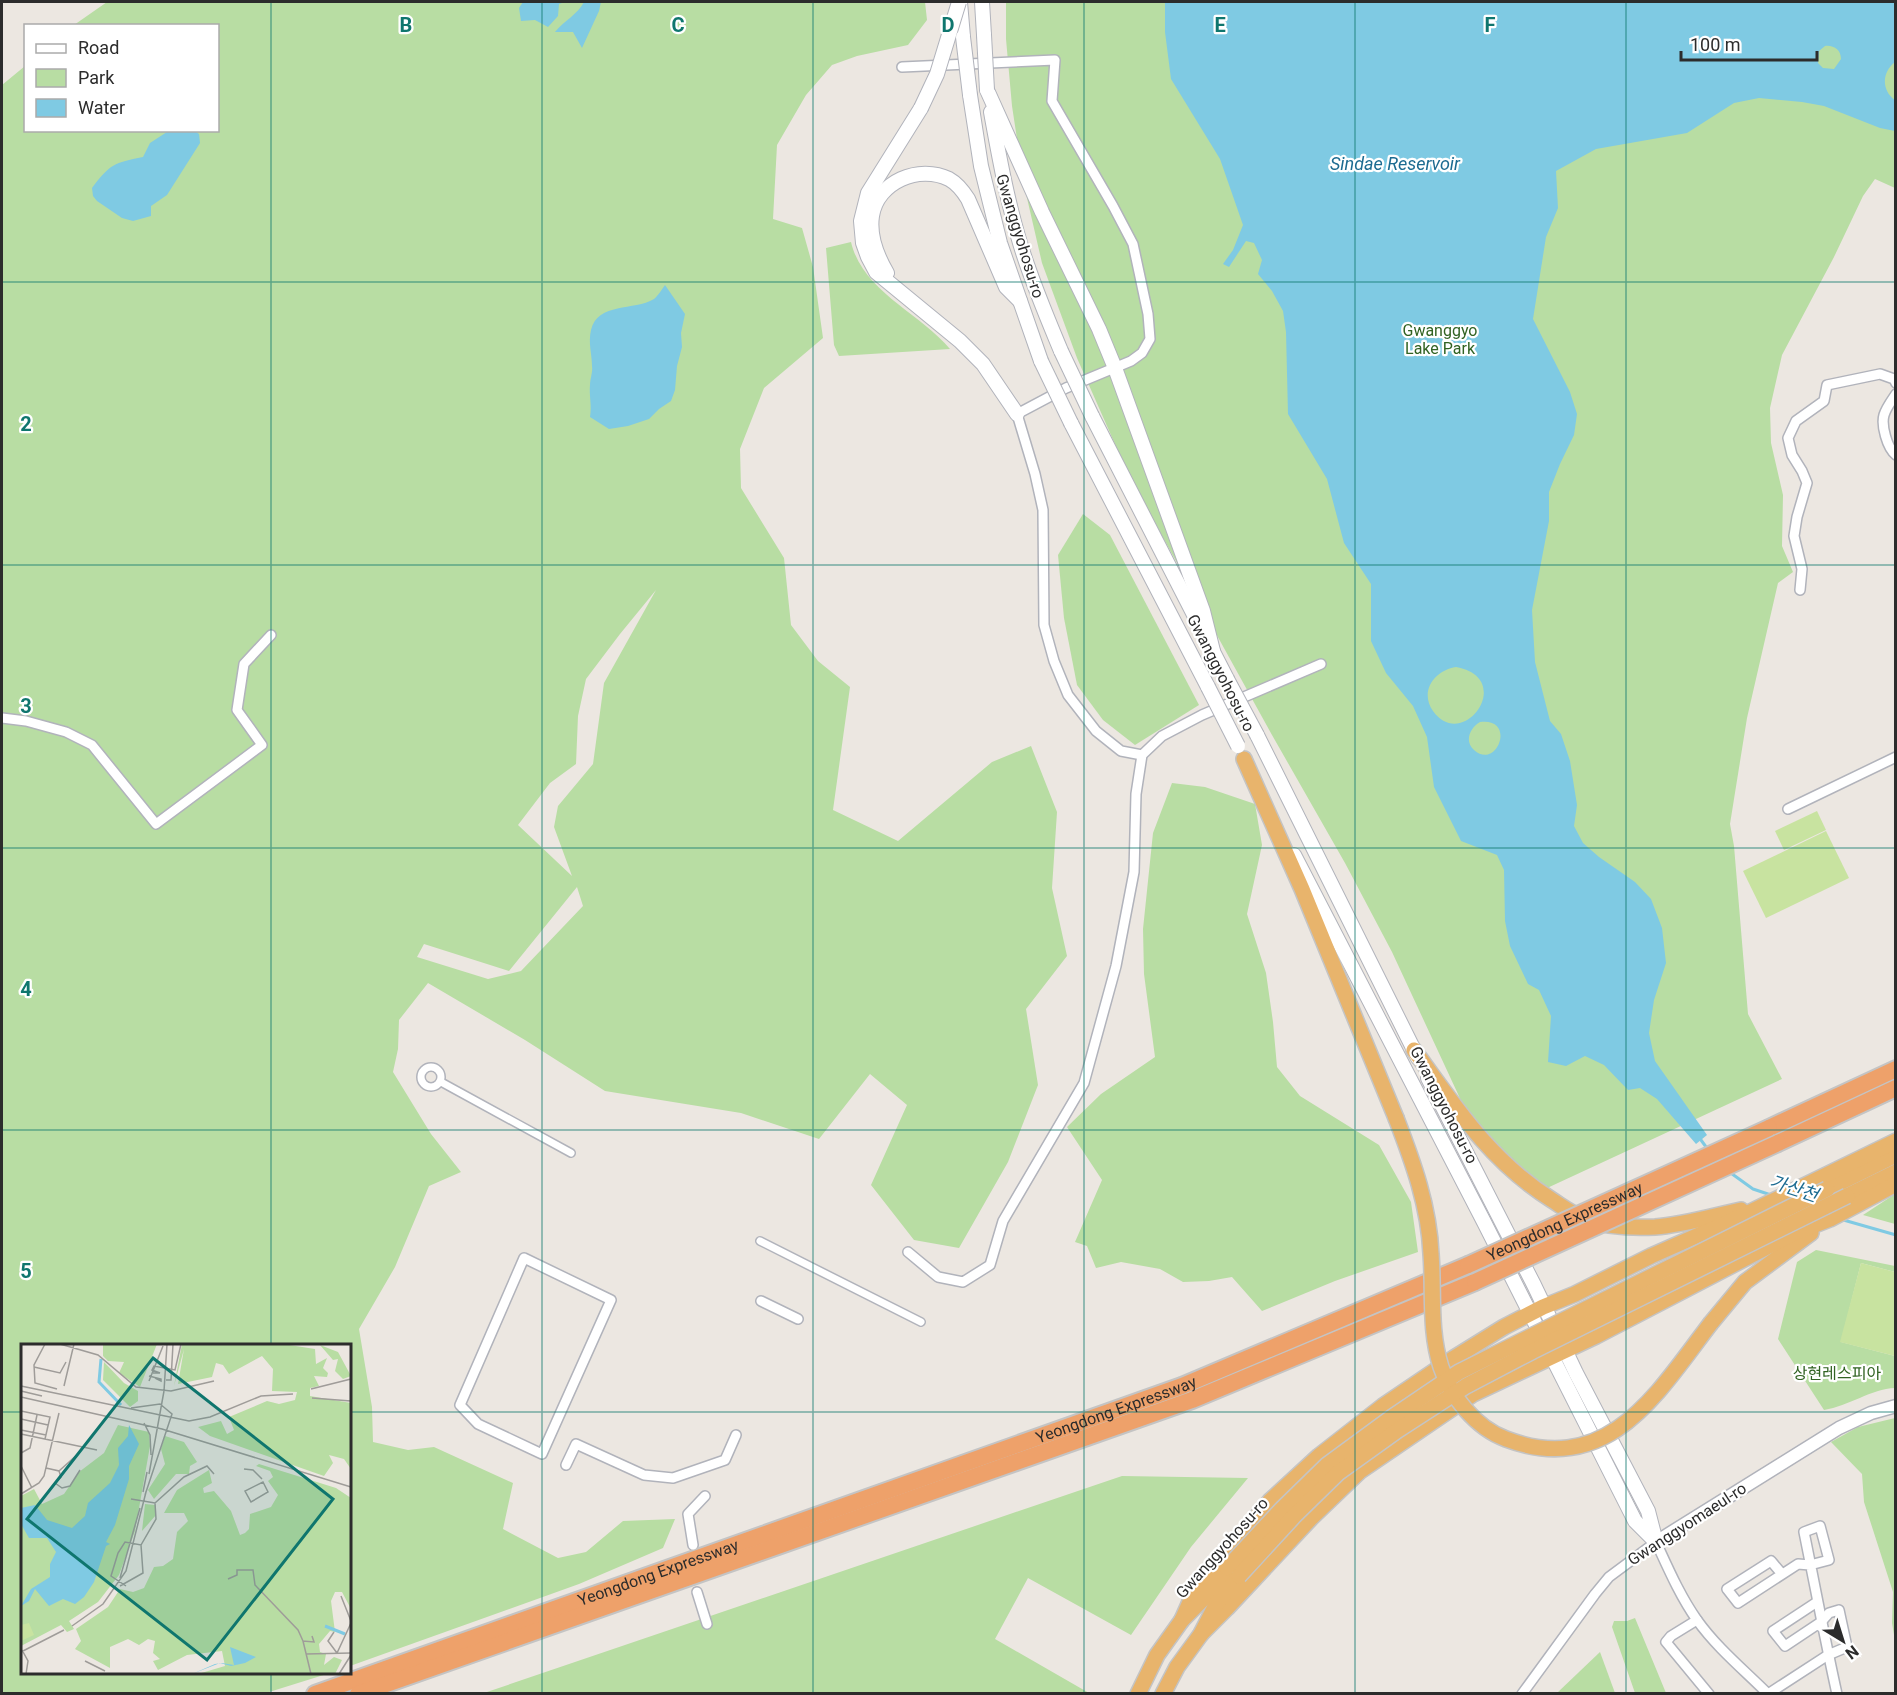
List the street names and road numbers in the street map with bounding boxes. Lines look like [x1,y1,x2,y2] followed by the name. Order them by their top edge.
[992,172,1048,300] street label: Gwanggyohosu-ro
[1183,611,1259,735] street label: Gwanggyohosu-ro
[1406,1043,1482,1167] street label: Gwanggyohosu-ro
[1484,1177,1646,1265] street label: Yeongdong Expressway
[1033,1371,1199,1447] street label: Yeongdong Expressway
[1624,1479,1750,1569] street label: Gwanggyomaeul-ro
[1172,1494,1272,1602] street label: Gwanggyohosu-ro
[575,1535,741,1609] street label: Yeongdong Expressway

